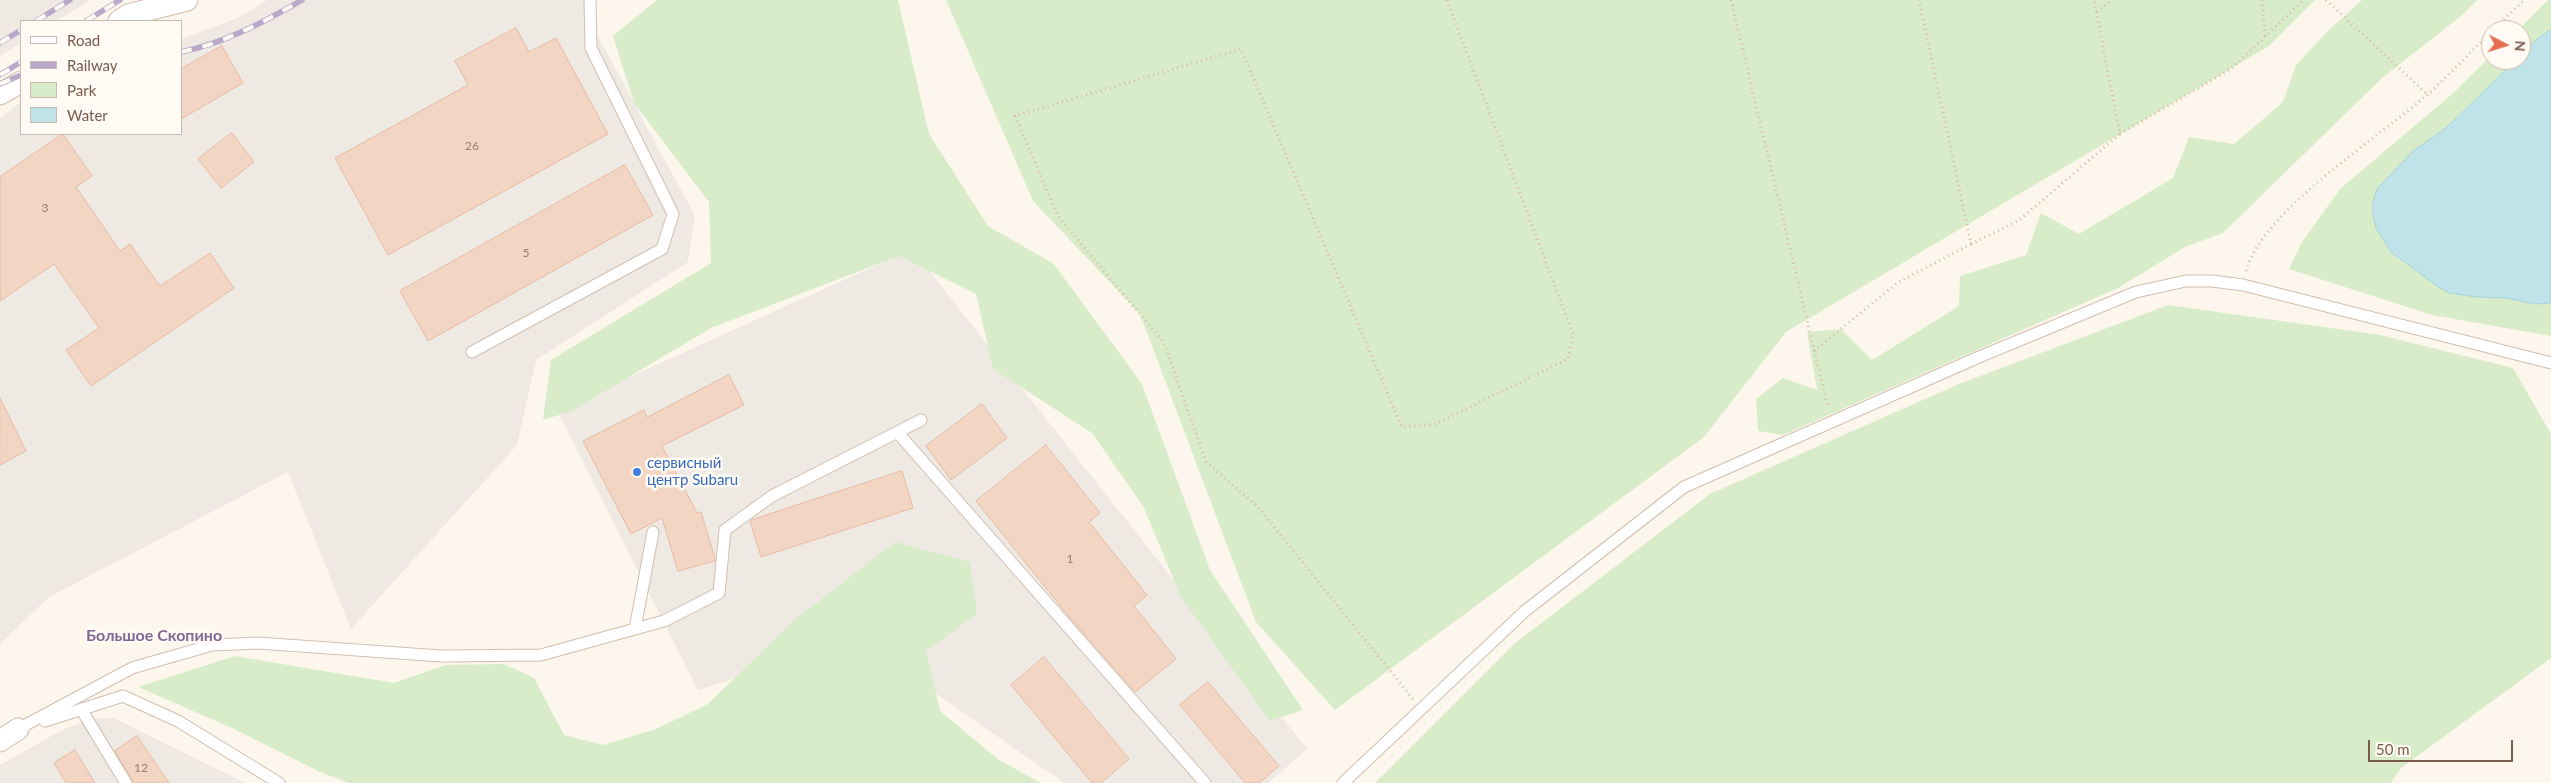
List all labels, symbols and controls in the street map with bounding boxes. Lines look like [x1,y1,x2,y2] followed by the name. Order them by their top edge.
[20,20,182,135] legend
[2481,20,2531,70] north arrow
[67,31,100,49] text: Road
[2512,40,2529,52] text: N
[67,56,118,74] text: Railway
[67,81,96,99] text: Park
[67,106,108,124] text: Water
[465,139,479,153] house number: 26
[42,201,48,215] house number: 3
[523,246,529,260] house number: 5
[647,454,738,489] place label: сервисный центр Subaru
[631,466,643,478] marker: сервисный центр Subaru
[1067,552,1073,566] house number: 1
[86,626,222,646] district label: Большое Скопино
[2371,730,2516,762] scale bar
[2376,740,2410,758] text: 50 m
[134,761,148,775] house number: 12

